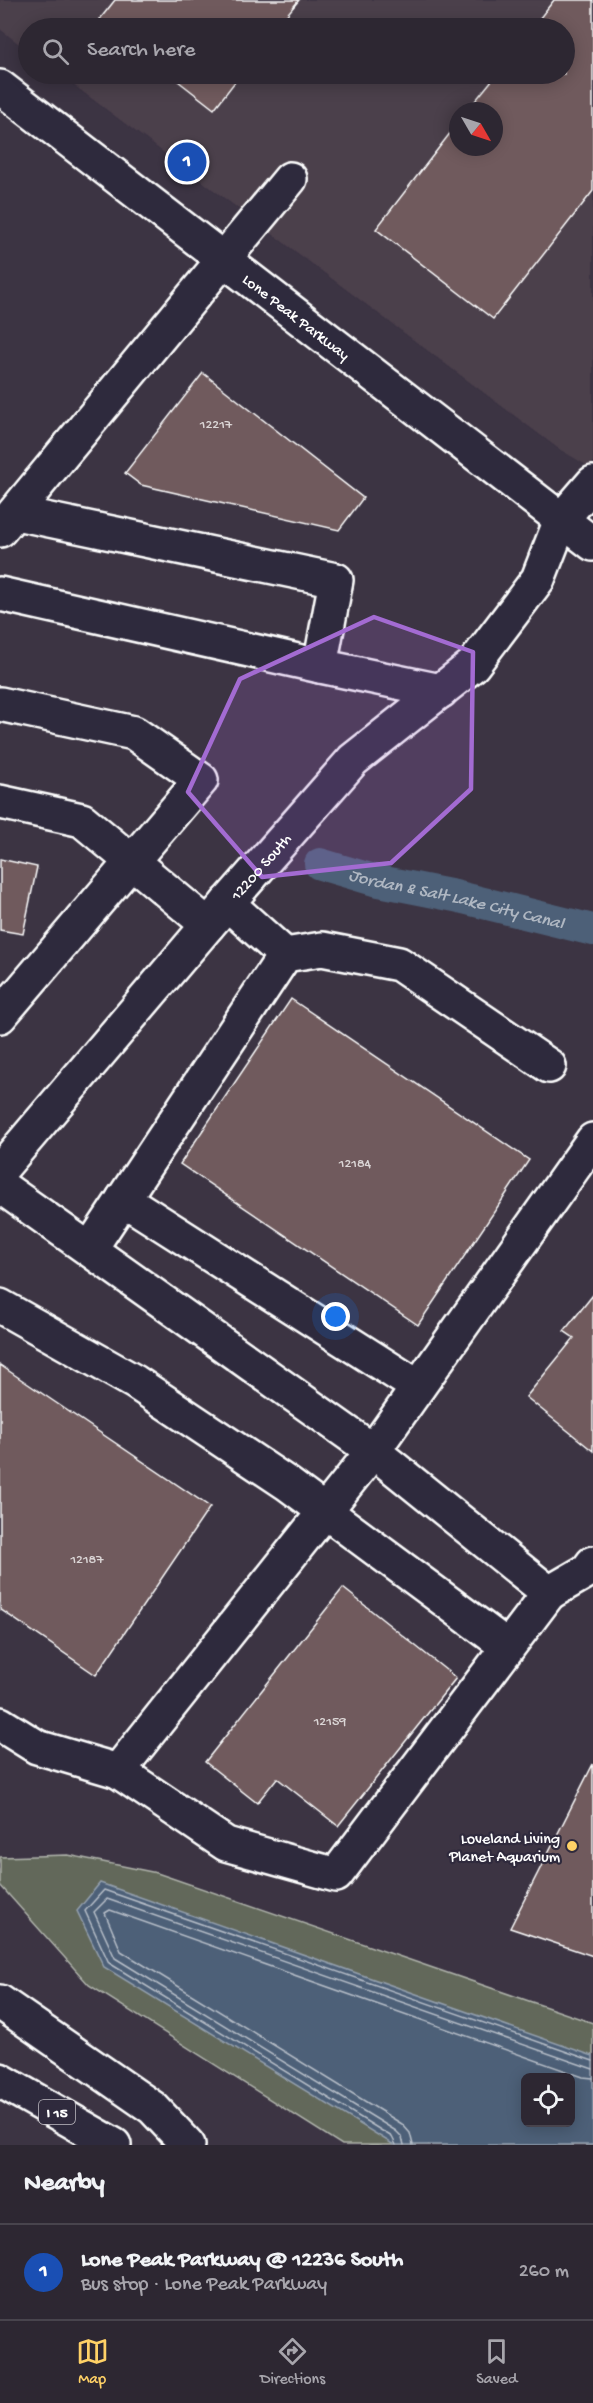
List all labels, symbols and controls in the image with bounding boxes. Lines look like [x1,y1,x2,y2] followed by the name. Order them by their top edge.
[18,18,575,84] search box
[39,35,72,68] icon: search
[87,38,195,64] text: Search here
[449,102,503,156] north arrow
[168,140,207,184] pin: 1
[237,271,352,366] street label: Lone Peak Parkway
[199,417,233,434] house number: 12217
[227,831,297,906] street label: 12200 South
[346,865,567,936] water label: Jordan & Salt Lake City Canal
[338,1156,372,1173] house number: 12184
[321,1302,350,1331] your location
[69,1552,104,1569] house number: 12187
[313,1714,346,1731] house number: 12159
[448,1831,561,1868] place label: Loveland Living Planet Aquarium
[565,1839,579,1853] marker: Loveland Living Planet Aquarium
[521,2073,575,2127] map controls
[521,2073,575,2127] button: locate
[39,2100,75,2124] road number: I 15
[24,2169,105,2200] text: Nearby
[81,2248,403,2274] text: Lone Peak Parkway @ 12236 South
[39,2261,48,2284] text: 1
[519,2261,569,2284] text: 260 m
[81,2274,327,2297] text: Bus stop · Lone Peak Parkway
[76,2335,109,2390] tab: Map
[260,2335,325,2390] tab: Directions
[476,2335,517,2390] tab: Saved

